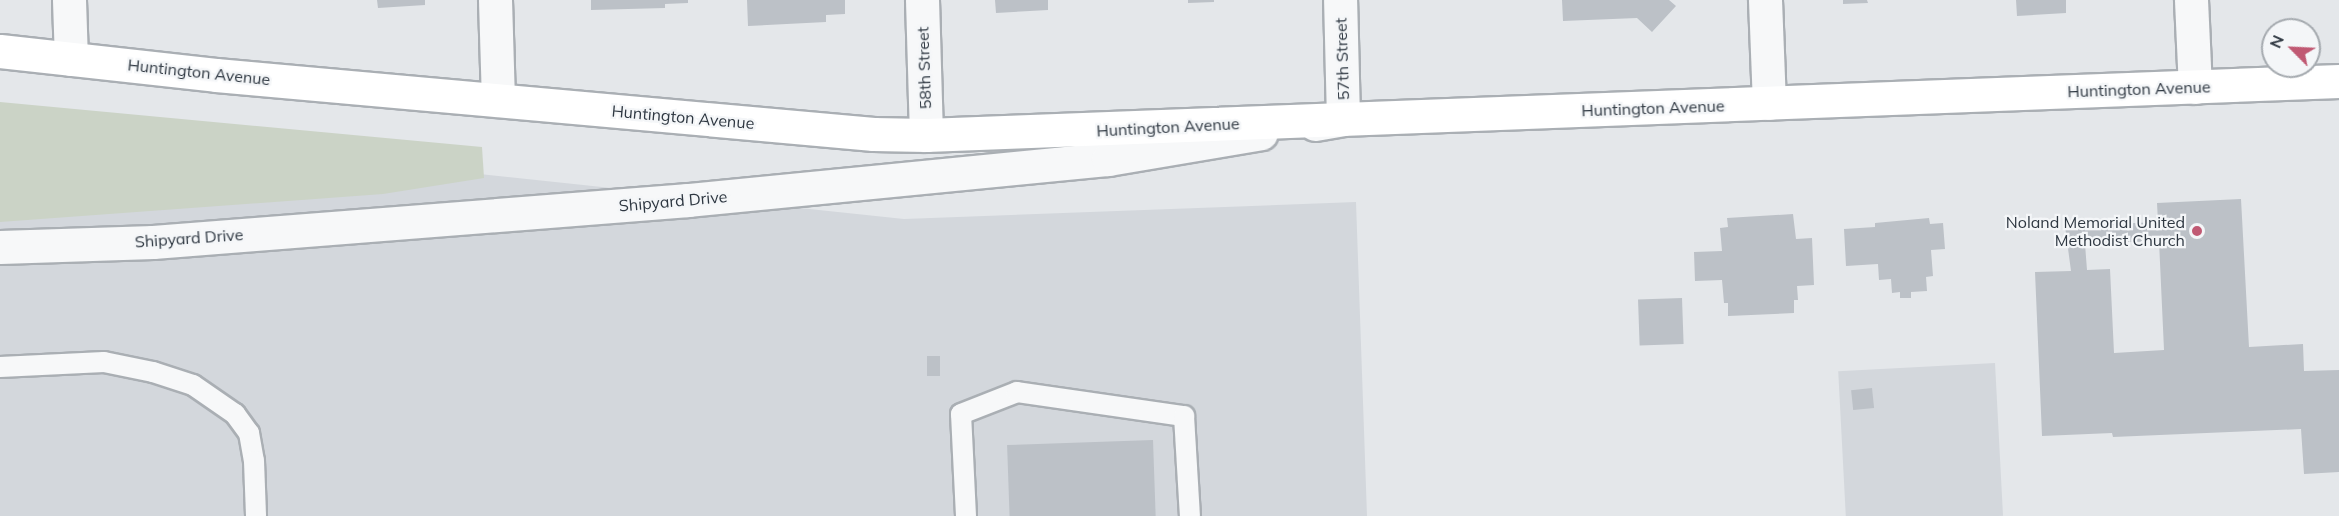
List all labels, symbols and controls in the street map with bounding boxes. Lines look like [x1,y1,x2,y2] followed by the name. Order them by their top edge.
[1331,17,1353,101] street label: 57th Street
[2261,18,2321,78] north arrow
[913,26,935,110] street label: 58th Street
[2265,32,2288,51] text: N
[127,55,271,89] street label: Huntington Avenue
[2067,77,2211,101] street label: Huntington Avenue
[1581,96,1725,120] street label: Huntington Avenue
[611,101,755,133] street label: Huntington Avenue
[1096,114,1240,140] street label: Huntington Avenue
[618,187,728,215] street label: Shipyard Drive
[2006,212,2185,250] place label: Noland Memorial United Methodist Church
[2190,224,2204,238] marker: Noland Memorial United Methodist Church
[134,225,244,251] street label: Shipyard Drive

